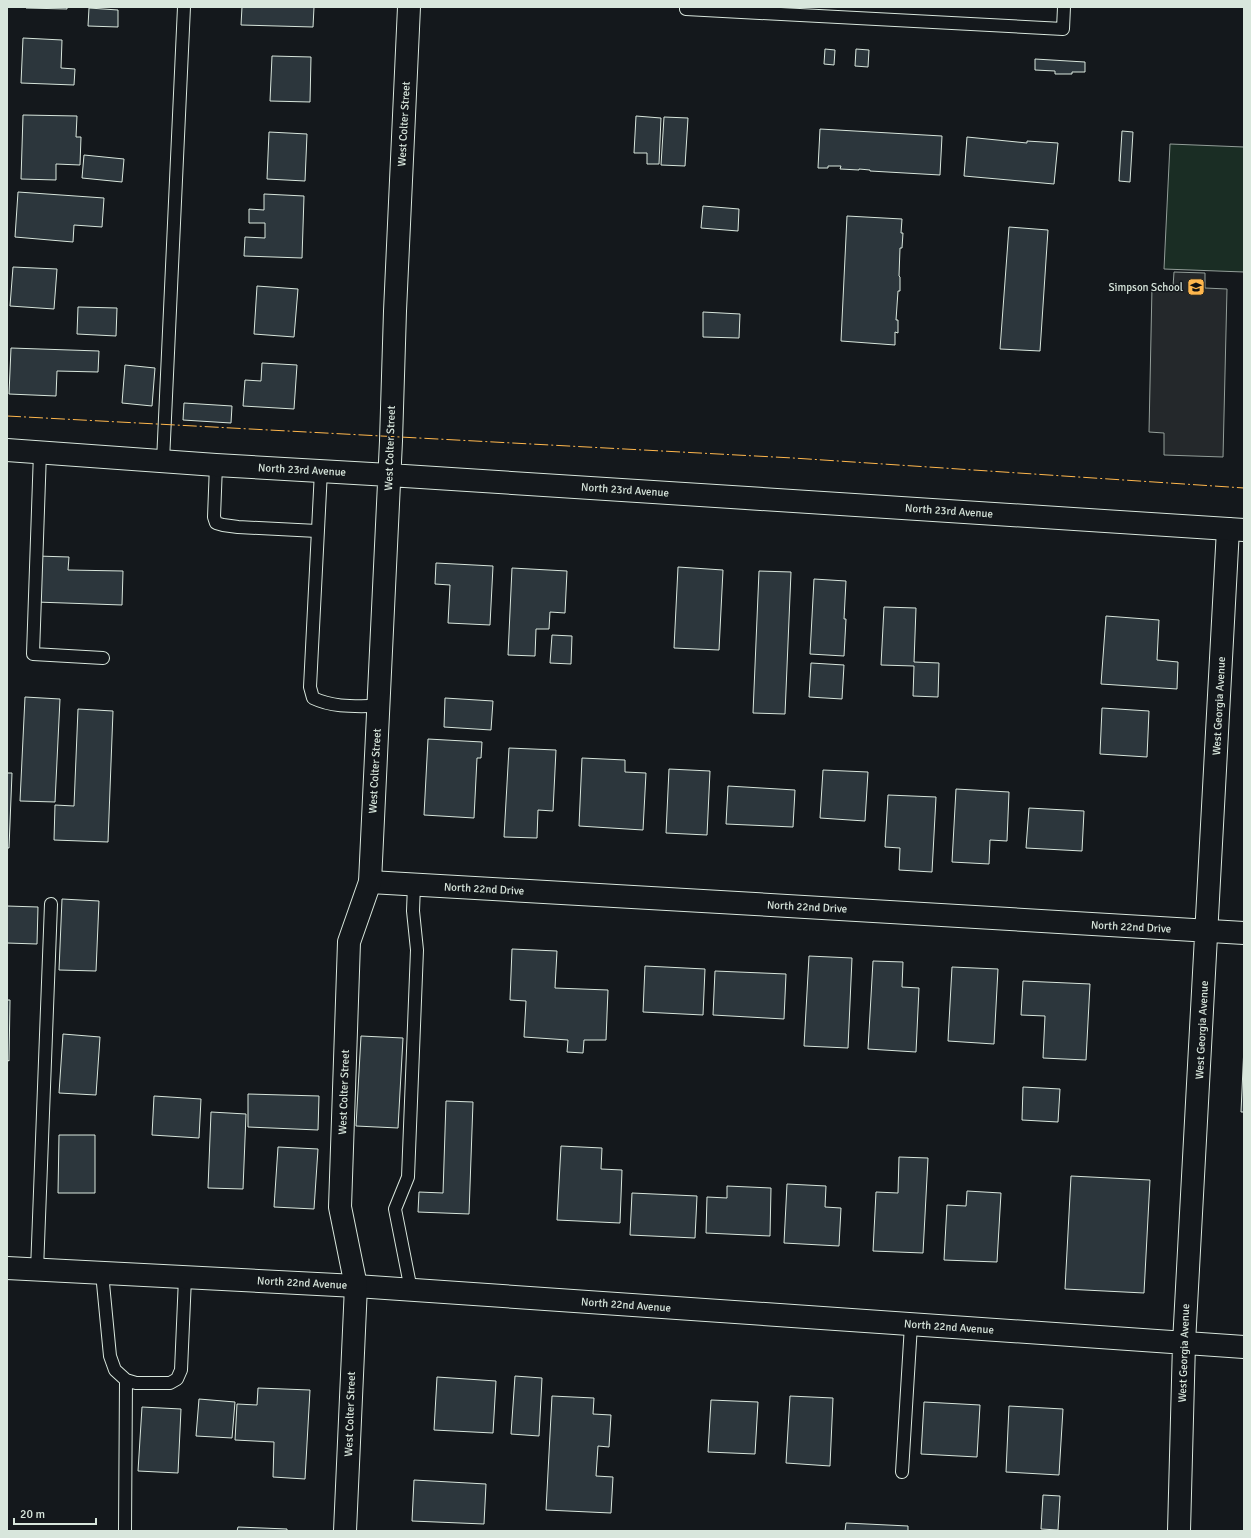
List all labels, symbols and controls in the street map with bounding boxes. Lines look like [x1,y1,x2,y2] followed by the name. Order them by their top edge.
[395,81,413,167] street label: West Colter Street
[1186,277,1206,297] school or university icon: Simpson School
[1108,281,1183,294] place label: Simpson School
[382,405,398,491] street label: West Colter Street
[258,461,346,479] street label: North 23rd Avenue
[581,480,669,500] street label: North 23rd Avenue
[905,501,993,521] street label: North 23rd Avenue
[1210,656,1228,756] street label: West Georgia Avenue
[366,728,384,814] street label: West Colter Street
[443,880,525,898] street label: North 22nd Drive
[766,898,848,916] street label: North 22nd Drive
[1090,918,1172,936] street label: North 22nd Drive
[1193,980,1211,1080] street label: West Georgia Avenue
[336,1049,352,1135] street label: West Colter Street
[257,1274,347,1292] street label: North 22nd Avenue
[581,1295,671,1315] street label: North 22nd Avenue
[1176,1303,1192,1403] street label: West Georgia Avenue
[904,1317,994,1337] street label: North 22nd Avenue
[342,1371,358,1457] street label: West Colter Street
[14,1500,96,1526] scale bar
[20,1507,45,1522] text: 20 m

